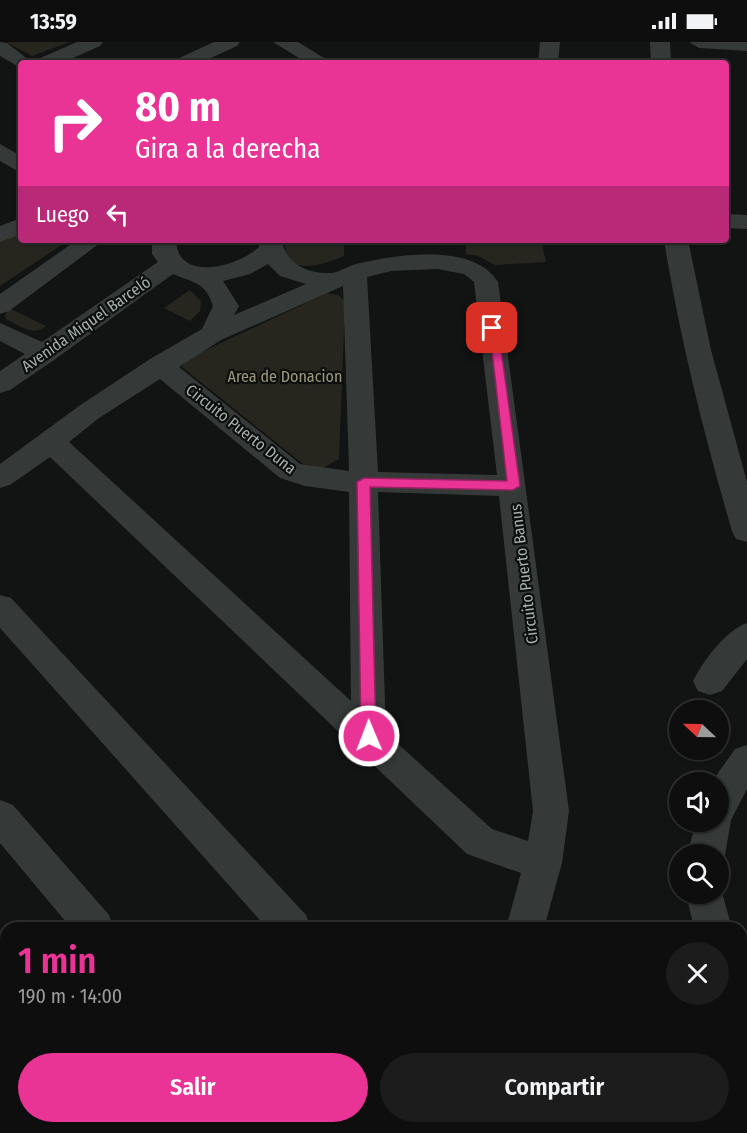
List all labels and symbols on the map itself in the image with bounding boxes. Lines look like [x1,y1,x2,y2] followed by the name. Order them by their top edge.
[18,272,154,376] street label: Avenida Miquel Barceló
[466,302,517,353] pin
[228,367,342,386] park label: Area de Donacion
[182,380,300,478] street label: Circuito Puerto Duna
[506,503,542,645] street label: Circuito Puerto Banus
[669,700,729,760] north arrow
[337,704,401,768] position arrow

